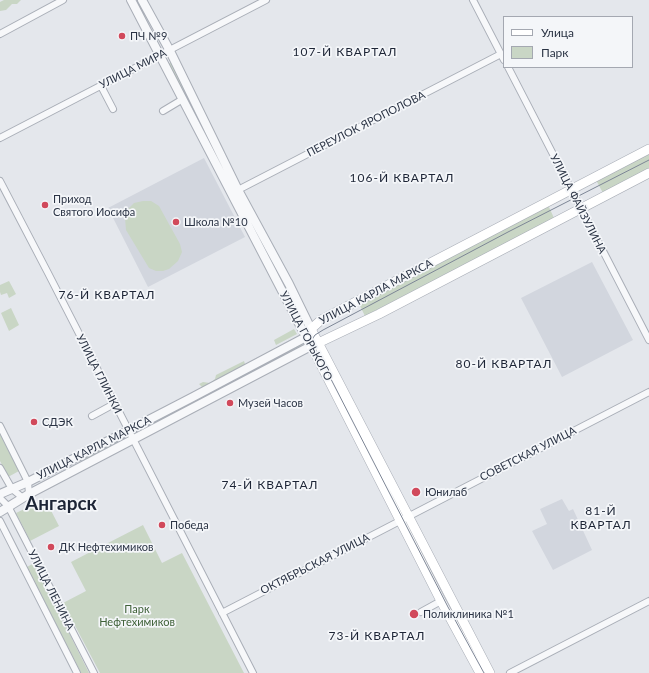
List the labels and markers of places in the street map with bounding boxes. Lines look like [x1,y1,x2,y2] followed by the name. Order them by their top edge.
[130,29,167,43] place label: ПЧ №9
[117,31,127,41] marker: ПЧ №9
[53,192,135,218] place label: Приход Святого Иосифа
[40,200,50,210] marker: Приход Святого Иосифа
[184,215,248,229] place label: Школа №10
[171,217,181,227] marker: Школа №10
[238,396,303,410] place label: Музей Часов
[225,398,235,408] marker: Музей Часов
[42,415,73,429] place label: СДЭК
[29,417,39,427] marker: СДЭК
[425,485,467,499] place label: Юнилаб
[410,486,422,498] marker: Юнилаб
[170,518,209,532] place label: Победа
[157,520,167,530] marker: Победа
[59,540,154,554] place label: ДК Нефтехимиков
[46,542,56,552] marker: ДК Нефтехимиков
[423,607,514,621] place label: Поликлиника №1
[408,608,420,620] marker: Поликлиника №1

